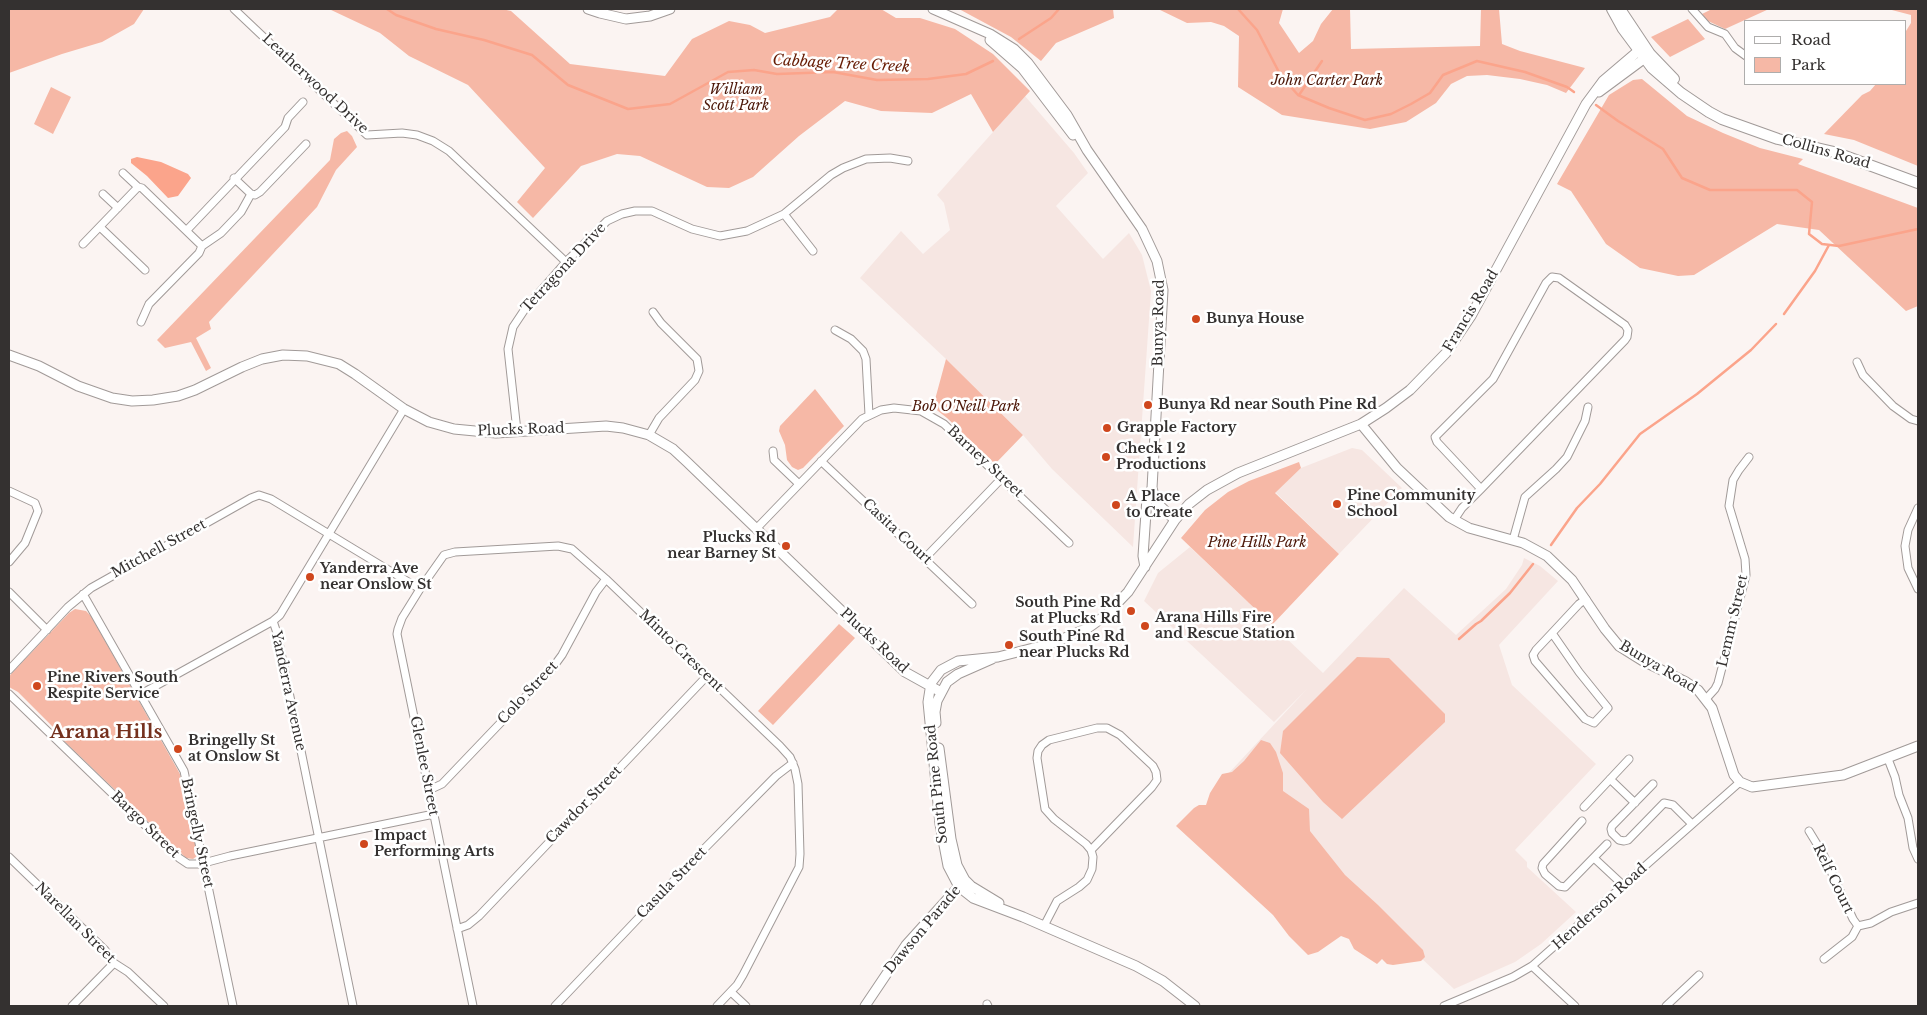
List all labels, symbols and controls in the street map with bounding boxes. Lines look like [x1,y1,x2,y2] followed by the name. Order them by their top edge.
[1744,20,1907,85] legend
[258,30,372,138] street label: Leatherwood Drive
[1791,30,1831,49] text: Road
[772,51,910,77] water label: Cabbage Tree Creek
[1791,55,1826,74] text: Park
[1271,73,1383,89] park label: John Carter Park
[703,82,769,114] park label: William Scott Park
[1780,131,1872,173] street label: Collins Road
[518,220,610,316] street label: Tetragona Drive
[1440,267,1502,355] street label: Francis Road
[1150,279,1168,367] street label: Bunya Road
[1206,311,1304,327] place label: Bunya House
[1190,313,1202,325] marker: Bunya House
[1158,397,1377,413] place label: Bunya Rd near South Pine Rd
[912,399,1020,415] park label: Bob O'Neill Park
[1142,399,1154,411] marker: Bunya Rd near South Pine Rd
[477,420,565,440] street label: Plucks Road
[1117,420,1236,436] place label: Grapple Factory
[1101,422,1113,434] marker: Grapple Factory
[944,423,1026,501] street label: Barney Street
[1116,441,1206,474] place label: Check 1 2 Productions
[1100,451,1112,463] marker: Check 1 2 Productions
[1347,488,1475,520] place label: Pine Community School
[1126,489,1192,522] place label: A Place to Create
[859,496,935,568] street label: Casita Court
[1331,498,1343,510] marker: Pine Community School
[1110,499,1122,511] marker: A Place to Create
[109,516,209,582] street label: Mitchell Street
[667,530,776,562] place label: Plucks Rd near Barney St
[1208,535,1306,551] park label: Pine Hills Park
[780,540,792,552] marker: Plucks Rd near Barney St
[320,561,432,594] place label: Yanderra Ave near Onslow St
[304,571,316,583] marker: Yanderra Ave near Onslow St
[1714,573,1752,669] street label: Lemm Street
[1015,595,1121,628] place label: South Pine Rd at Plucks Rd
[836,605,912,677] street label: Plucks Road
[1125,605,1137,617] marker: South Pine Rd at Plucks Rd
[635,606,727,696] street label: Minto Crescent
[1155,610,1295,642] place label: Arana Hills Fire and Rescue Station
[1139,620,1151,632] marker: Arana Hills Fire and Rescue Station
[267,629,309,753] street label: Yanderra Avenue
[1019,629,1130,662] place label: South Pine Rd near Plucks Rd
[1616,637,1700,697] street label: Bunya Road
[1003,639,1015,651] marker: South Pine Rd near Plucks Rd
[495,658,561,728] street label: Colo Street
[47,670,178,702] place label: Pine Rivers South Respite Service
[31,680,43,692] marker: Pine Rivers South Respite Service
[406,715,442,817] street label: Glenlee Street
[50,722,162,744] district label: Arana Hills
[922,724,952,844] street label: South Pine Road
[188,733,280,766] place label: Bringelly St at Onslow St
[172,743,184,755] marker: Bringelly St at Onslow St
[543,763,625,847] street label: Cawdor Street
[177,776,217,890] street label: Bringelly Street
[107,788,183,862] street label: Bargo Street
[374,828,494,860] place label: Impact Performing Arts
[358,838,370,850] marker: Impact Performing Arts
[1809,842,1857,916] street label: Relf Court
[634,844,710,922] street label: Casula Street
[1549,860,1651,954] street label: Henderson Road
[31,879,119,967] street label: Narellan Street
[881,883,965,977] street label: Dawson Parade

